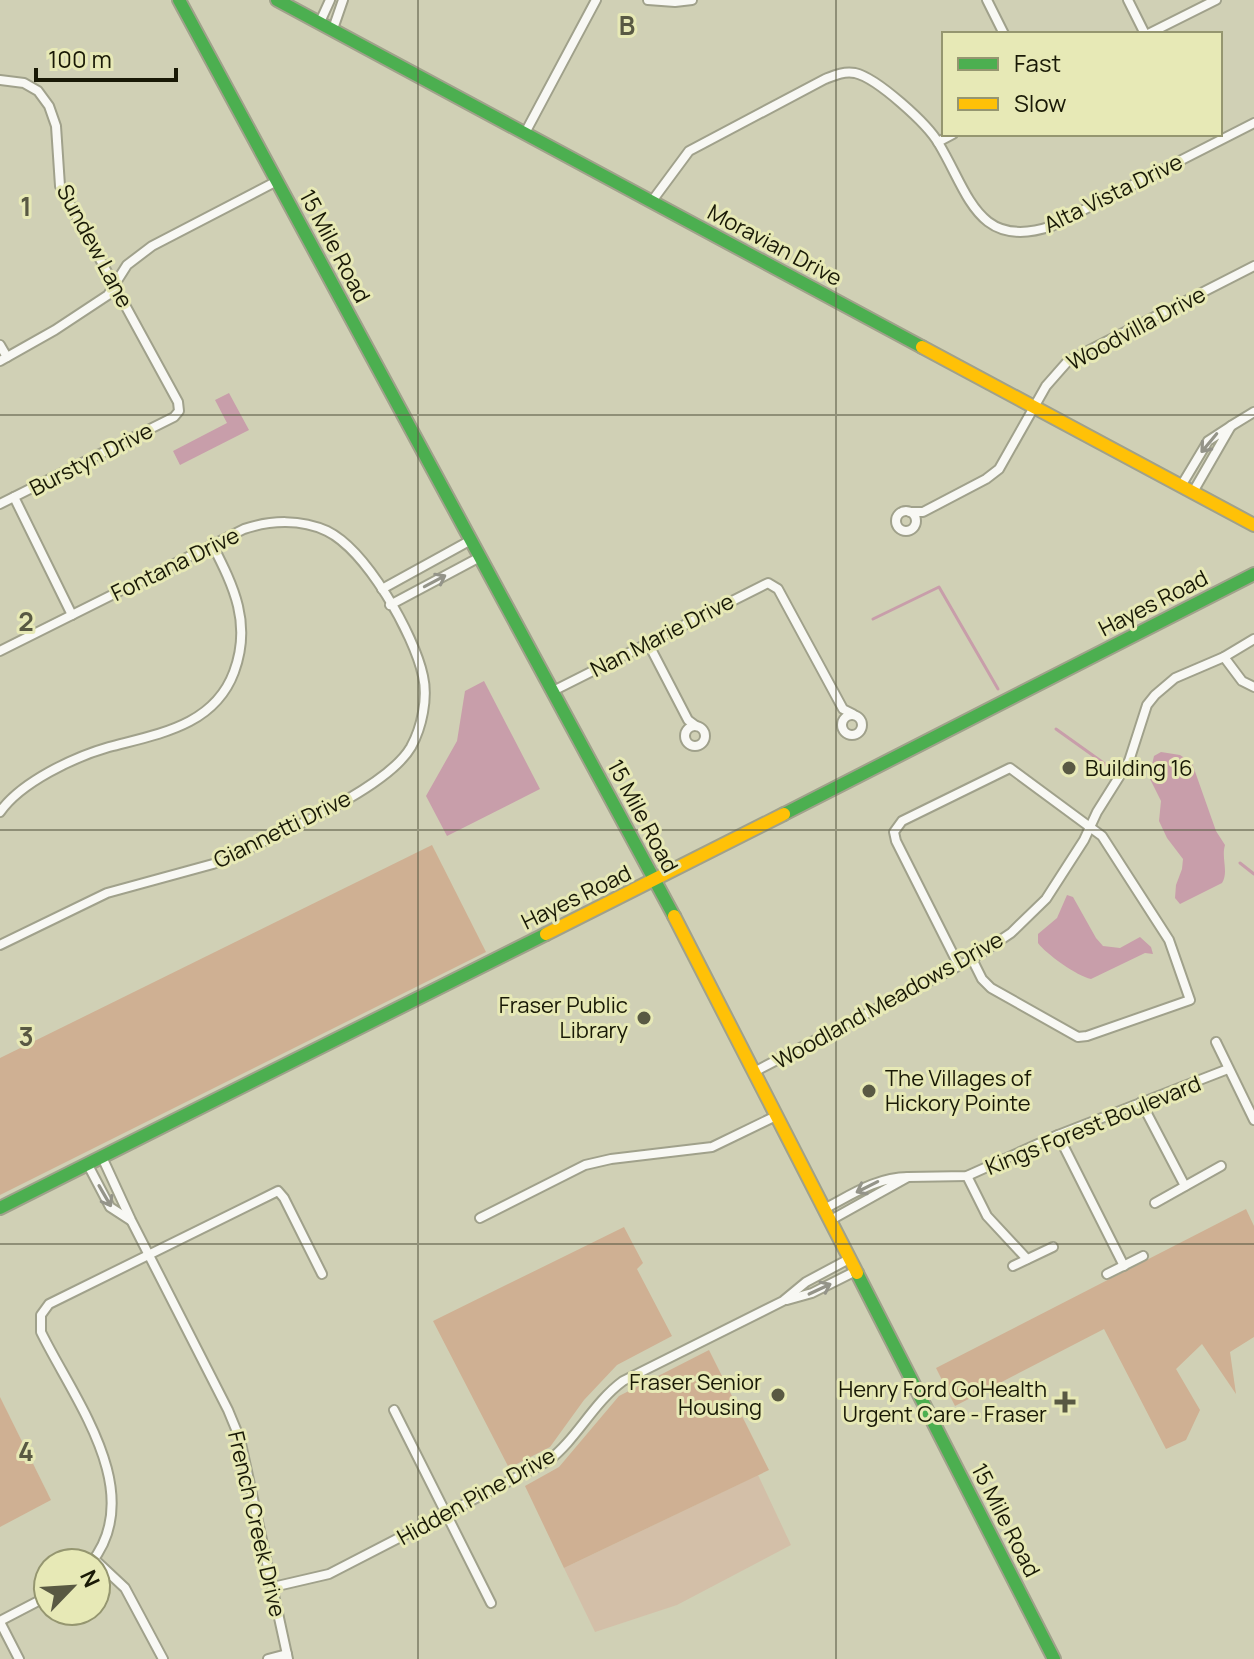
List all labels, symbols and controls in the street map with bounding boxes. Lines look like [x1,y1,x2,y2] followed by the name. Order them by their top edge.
[619,7,635,43] text: B
[36,32,176,82] scale bar
[942,32,1222,136] legend
[48,42,112,75] text: 100 m
[1014,46,1061,79] text: Fast
[1014,86,1067,119] text: Slow
[1039,146,1188,240] street label: Alta Vista Drive
[50,179,140,313] street label: Sundew Lane
[293,184,377,308] street label: 15 Mile Road
[20,188,32,224] text: 1
[703,197,848,293] street label: Moravian Drive
[1061,279,1211,377] street label: Woodvilla Drive
[24,415,158,503] street label: Burstyn Drive
[1200,433,1218,453] one-way arrow
[106,520,244,608] street label: Fontana Drive
[1093,563,1213,643] street label: Hayes Road
[423,572,447,588] one-way arrow
[585,586,739,684] street label: Nan Marie Drive
[18,603,34,639] text: 2
[1085,753,1193,783] place label: Building 16
[601,754,685,878] street label: 15 Mile Road
[1060,759,1078,777] marker: Building 16
[208,783,356,875] street label: Giannetti Drive
[516,857,636,937] street label: Hayes Road
[768,924,1009,1076] street label: Woodland Meadows Drive
[499,990,628,1045] place label: Fraser Public Library
[635,1009,653,1027] marker: Fraser Public Library
[18,1018,34,1054] text: 3
[885,1063,1032,1118] place label: The Villages of Hickory Pointe
[981,1068,1205,1182] street label: Kings Forest Boulevard
[860,1082,878,1100] marker: The Villages of Hickory Pointe
[855,1180,879,1196] one-way arrow
[97,1184,113,1207] one-way arrow
[808,1280,832,1295] one-way arrow
[629,1367,762,1422] place label: Fraser Senior Housing
[838,1374,1047,1429] place label: Henry Ford GoHealth Urgent Care - Fraser
[769,1386,787,1404] marker: Fraser Senior Housing
[1054,1391,1076,1413] marker: Henry Ford GoHealth Urgent Care - Fraser
[221,1428,293,1620] street label: French Creek Drive
[18,1433,34,1469] text: 4
[392,1440,561,1552] street label: Hidden Pine Drive
[965,1458,1047,1582] street label: 15 Mile Road
[32,1547,112,1627] north arrow
[73,1565,107,1592] text: N

